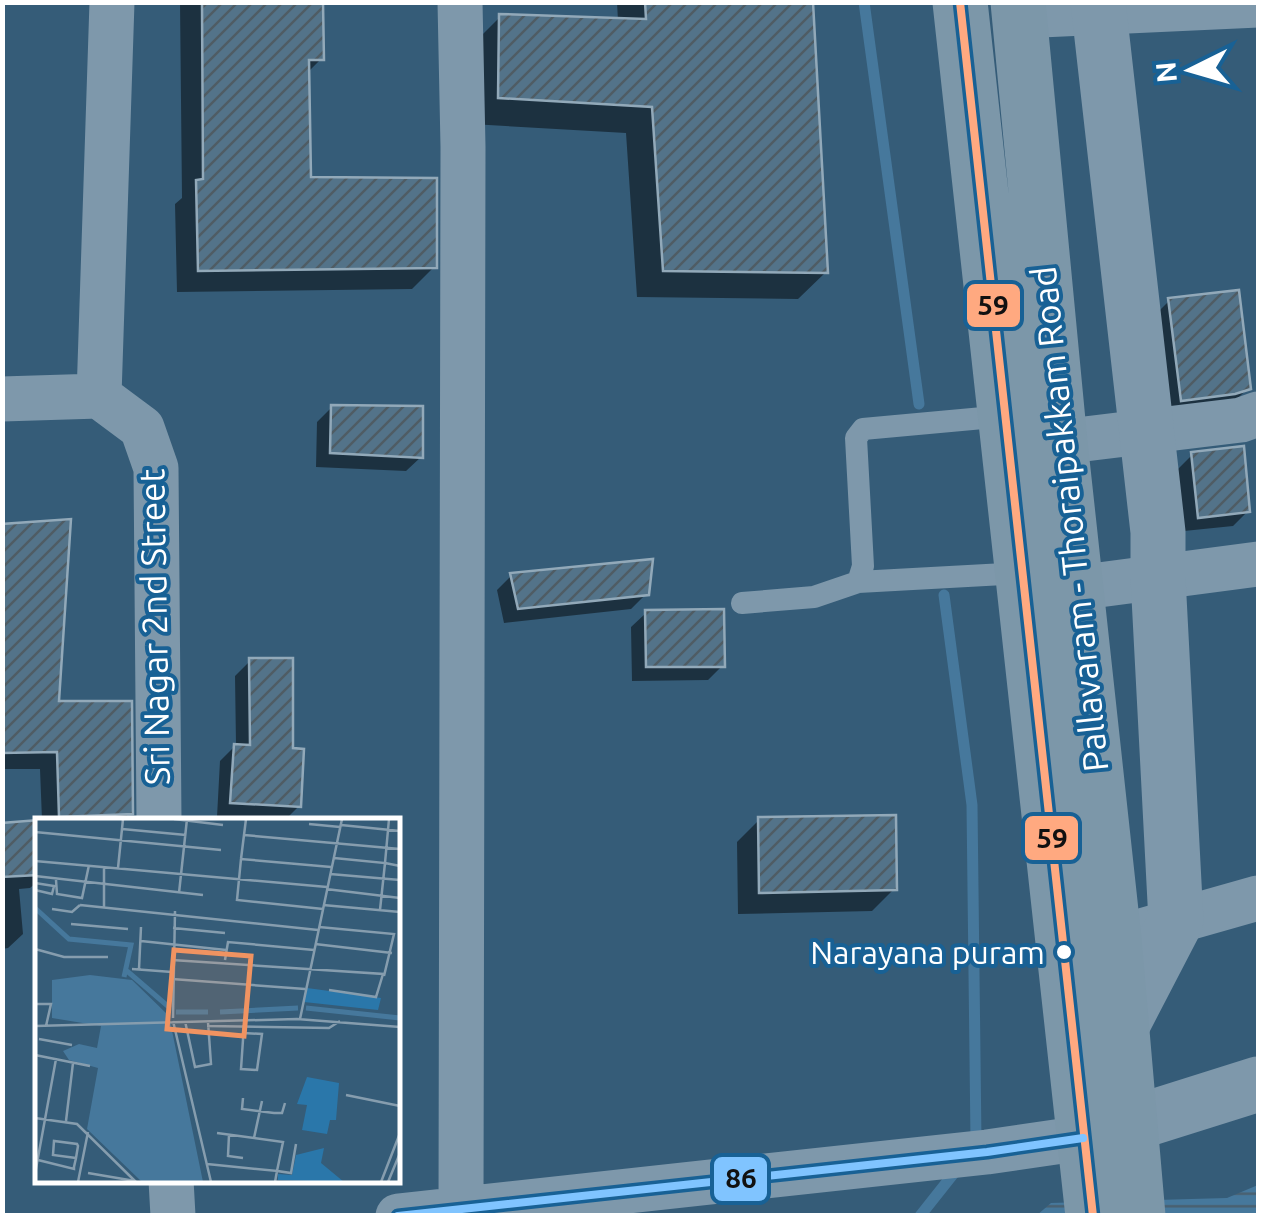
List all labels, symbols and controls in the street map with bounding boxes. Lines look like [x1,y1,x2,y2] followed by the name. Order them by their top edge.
[1141,20,1241,120] north arrow
[1149,60,1182,84] text: N
[1023,264,1115,774] street label: Pallavaram - Thoraipakkam Road
[965,282,1022,329] line badge: 59
[977,289,1009,320] text: 59
[131,468,177,786] street label: Sri Nagar 2nd Street
[1023,814,1080,862] line badge: 59
[35,818,400,1183] inset map
[1036,822,1068,853] text: 59
[810,934,1045,970] place label: Narayana puram
[1054,942,1074,962] marker: Narayana puram
[712,1155,769,1203] line badge: 86
[725,1162,757,1193] text: 86

